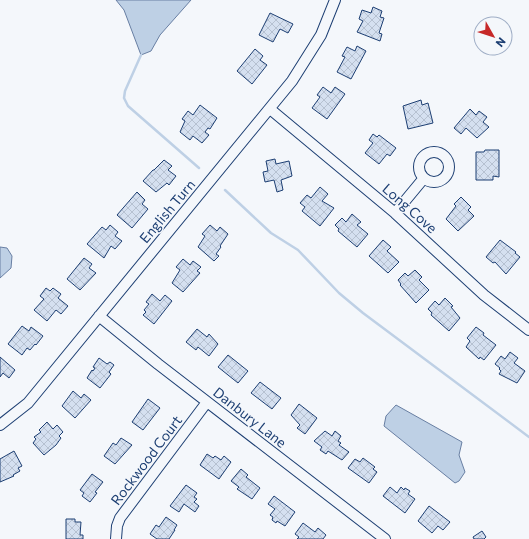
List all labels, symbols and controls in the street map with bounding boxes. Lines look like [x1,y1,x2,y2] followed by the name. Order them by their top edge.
[473,16,513,56] north arrow
[494,35,509,50] text: N
[136,176,198,246] street label: English Turn
[379,180,441,236] street label: Long Cove
[210,383,290,451] street label: Danbury Lane
[107,412,185,508] street label: Rockwood Court

